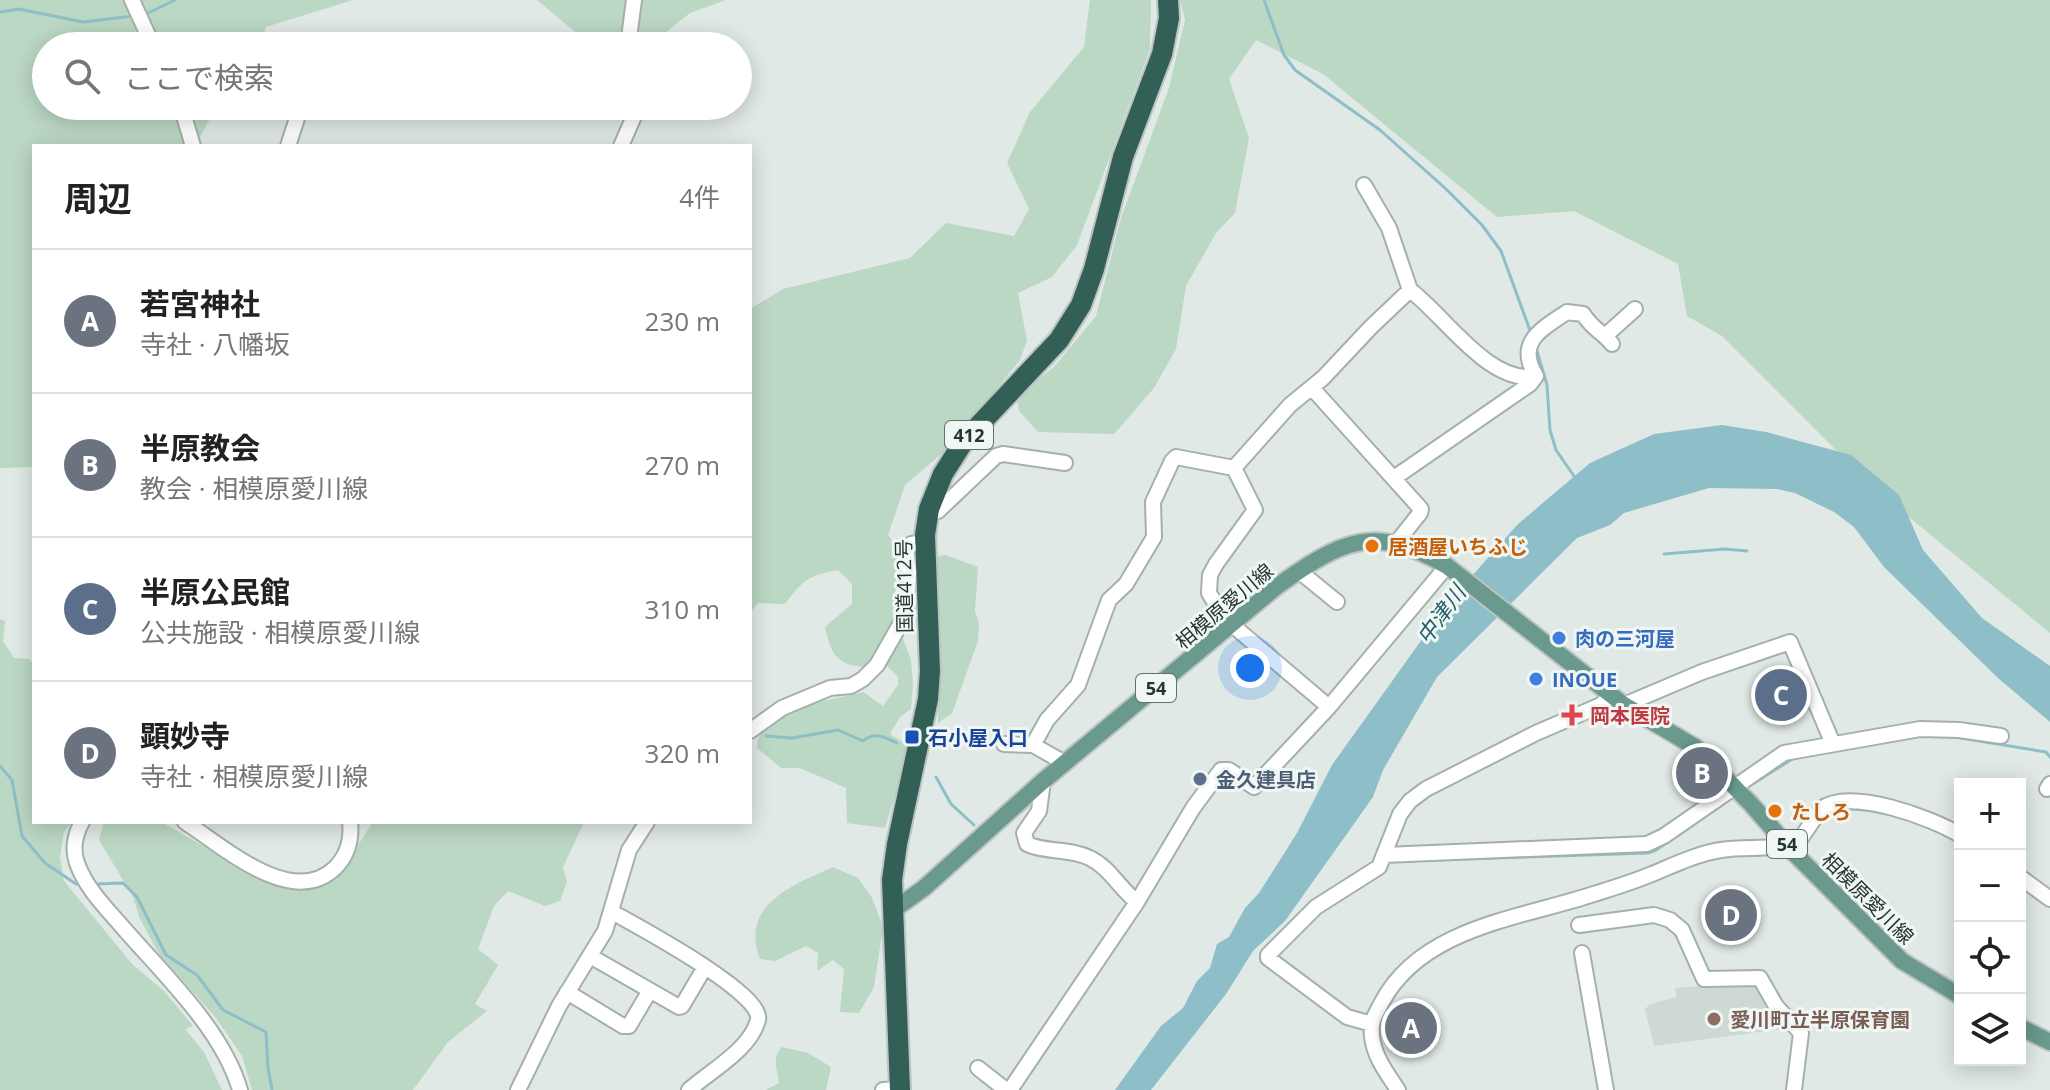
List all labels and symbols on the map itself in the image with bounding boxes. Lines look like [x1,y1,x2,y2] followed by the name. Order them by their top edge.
[945,421,993,449] road number: 412
[1388,533,1528,560] place label: 居酒屋いちふじ
[1363,537,1381,555] marker: 居酒屋いちふじ
[890,539,918,633] street label: 国道412号
[1169,557,1279,655] street label: 相模原愛川線
[1408,577,1473,650] water label: 中津川
[1575,625,1675,652] place label: 肉の三河屋
[1550,629,1568,647] marker: 肉の三河屋
[1230,648,1270,688] your location
[1755,665,1807,725] pin: C
[1552,666,1617,693] place label: INOUE
[1527,670,1545,688] marker: INOUE
[1136,674,1176,702] road number: 54
[1590,702,1670,729] place label: 岡本医院
[1561,704,1583,726] marker: 岡本医院
[928,724,1028,751] place label: 石小屋入口
[903,728,921,746] marker: 石小屋入口
[1676,743,1728,803] pin: B
[1216,766,1316,793] place label: 金久建具店
[1191,770,1209,788] marker: 金久建具店
[1791,798,1851,825] place label: たしろ
[1766,802,1784,820] marker: たしろ
[1767,830,1807,858] road number: 54
[1816,846,1920,950] street label: 相模原愛川線
[1705,885,1757,945] pin: D
[1385,998,1437,1058] pin: A
[1730,1006,1910,1033] place label: 愛川町立半原保育園
[1705,1010,1723,1028] marker: 愛川町立半原保育園

